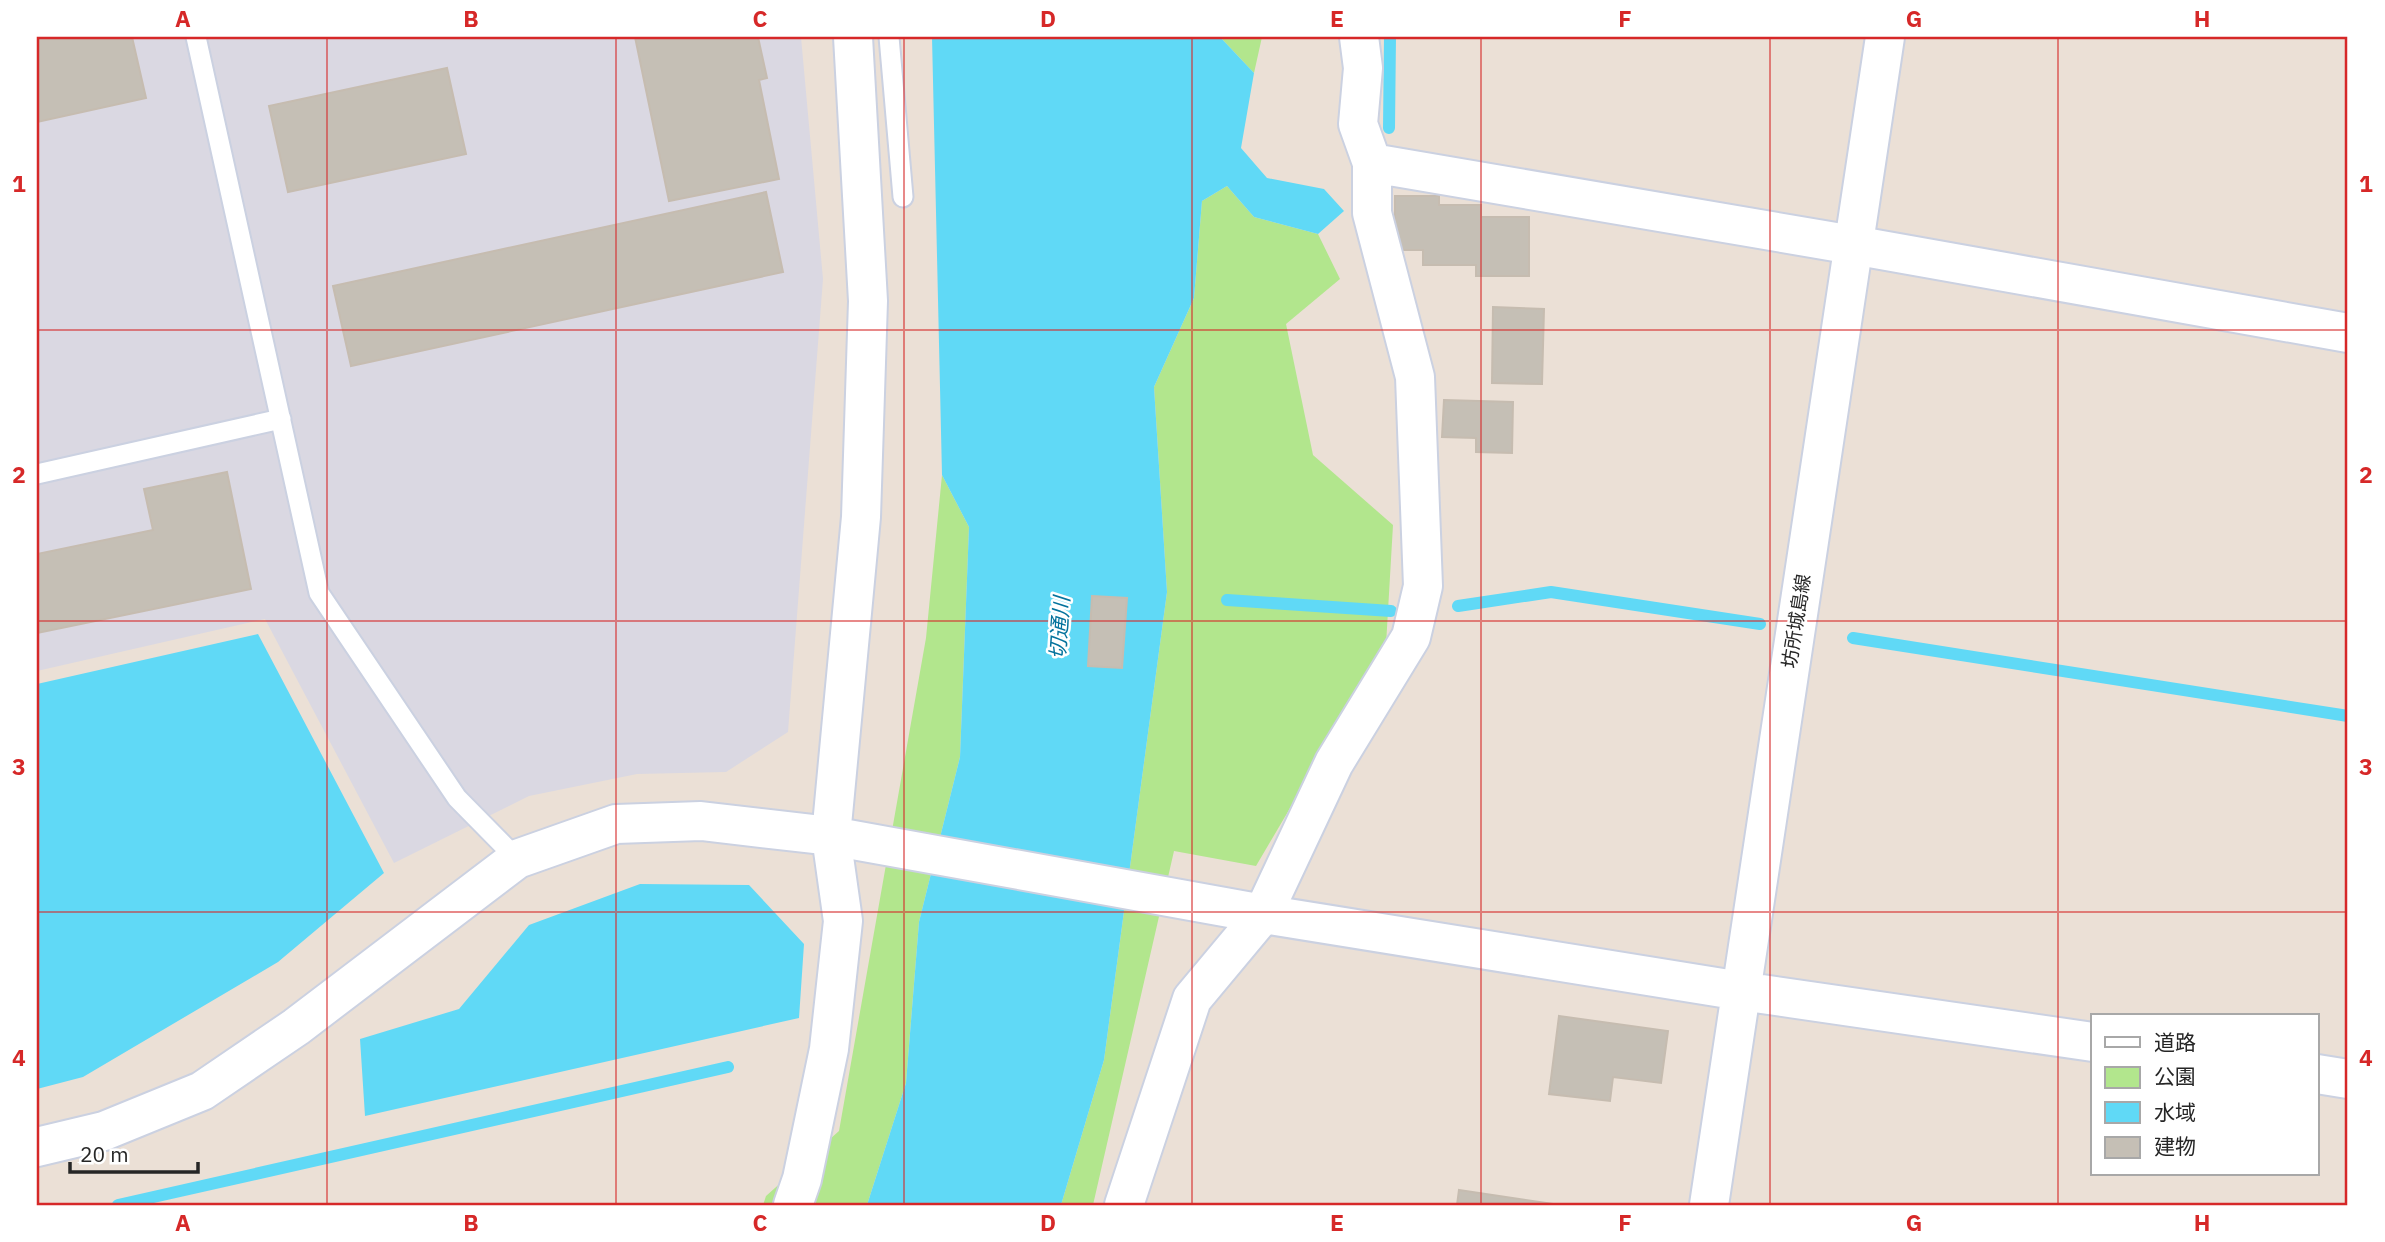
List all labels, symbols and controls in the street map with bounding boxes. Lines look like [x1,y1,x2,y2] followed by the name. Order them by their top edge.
[175,3,191,33] text: A
[463,3,479,33] text: B
[753,3,768,33] text: C
[1040,3,1056,33] text: D
[1330,3,1344,33] text: E
[1618,3,1632,33] text: F
[1906,3,1922,33] text: G
[2194,3,2210,33] text: H
[12,168,26,198] text: 1
[2359,168,2373,198] text: 1
[12,459,26,489] text: 2
[2359,459,2373,489] text: 2
[1777,572,1815,670] street label: 坊所城島線
[1043,594,1075,660] water label: 切通川
[12,751,26,781] text: 3
[2359,751,2373,781] text: 3
[2091,1014,2318,1176] legend
[2154,1028,2196,1056] text: 道路
[12,1042,26,1072] text: 4
[2359,1042,2373,1072] text: 4
[2154,1062,2196,1090] text: 公園
[2154,1098,2196,1126] text: 水域
[70,1130,198,1174] scale bar
[2154,1132,2196,1160] text: 建物
[80,1140,129,1168] text: 20 m
[175,1207,191,1237] text: A
[463,1207,479,1237] text: B
[753,1207,768,1237] text: C
[1040,1207,1056,1237] text: D
[1330,1207,1344,1237] text: E
[1618,1207,1632,1237] text: F
[1906,1207,1922,1237] text: G
[2194,1207,2210,1237] text: H

